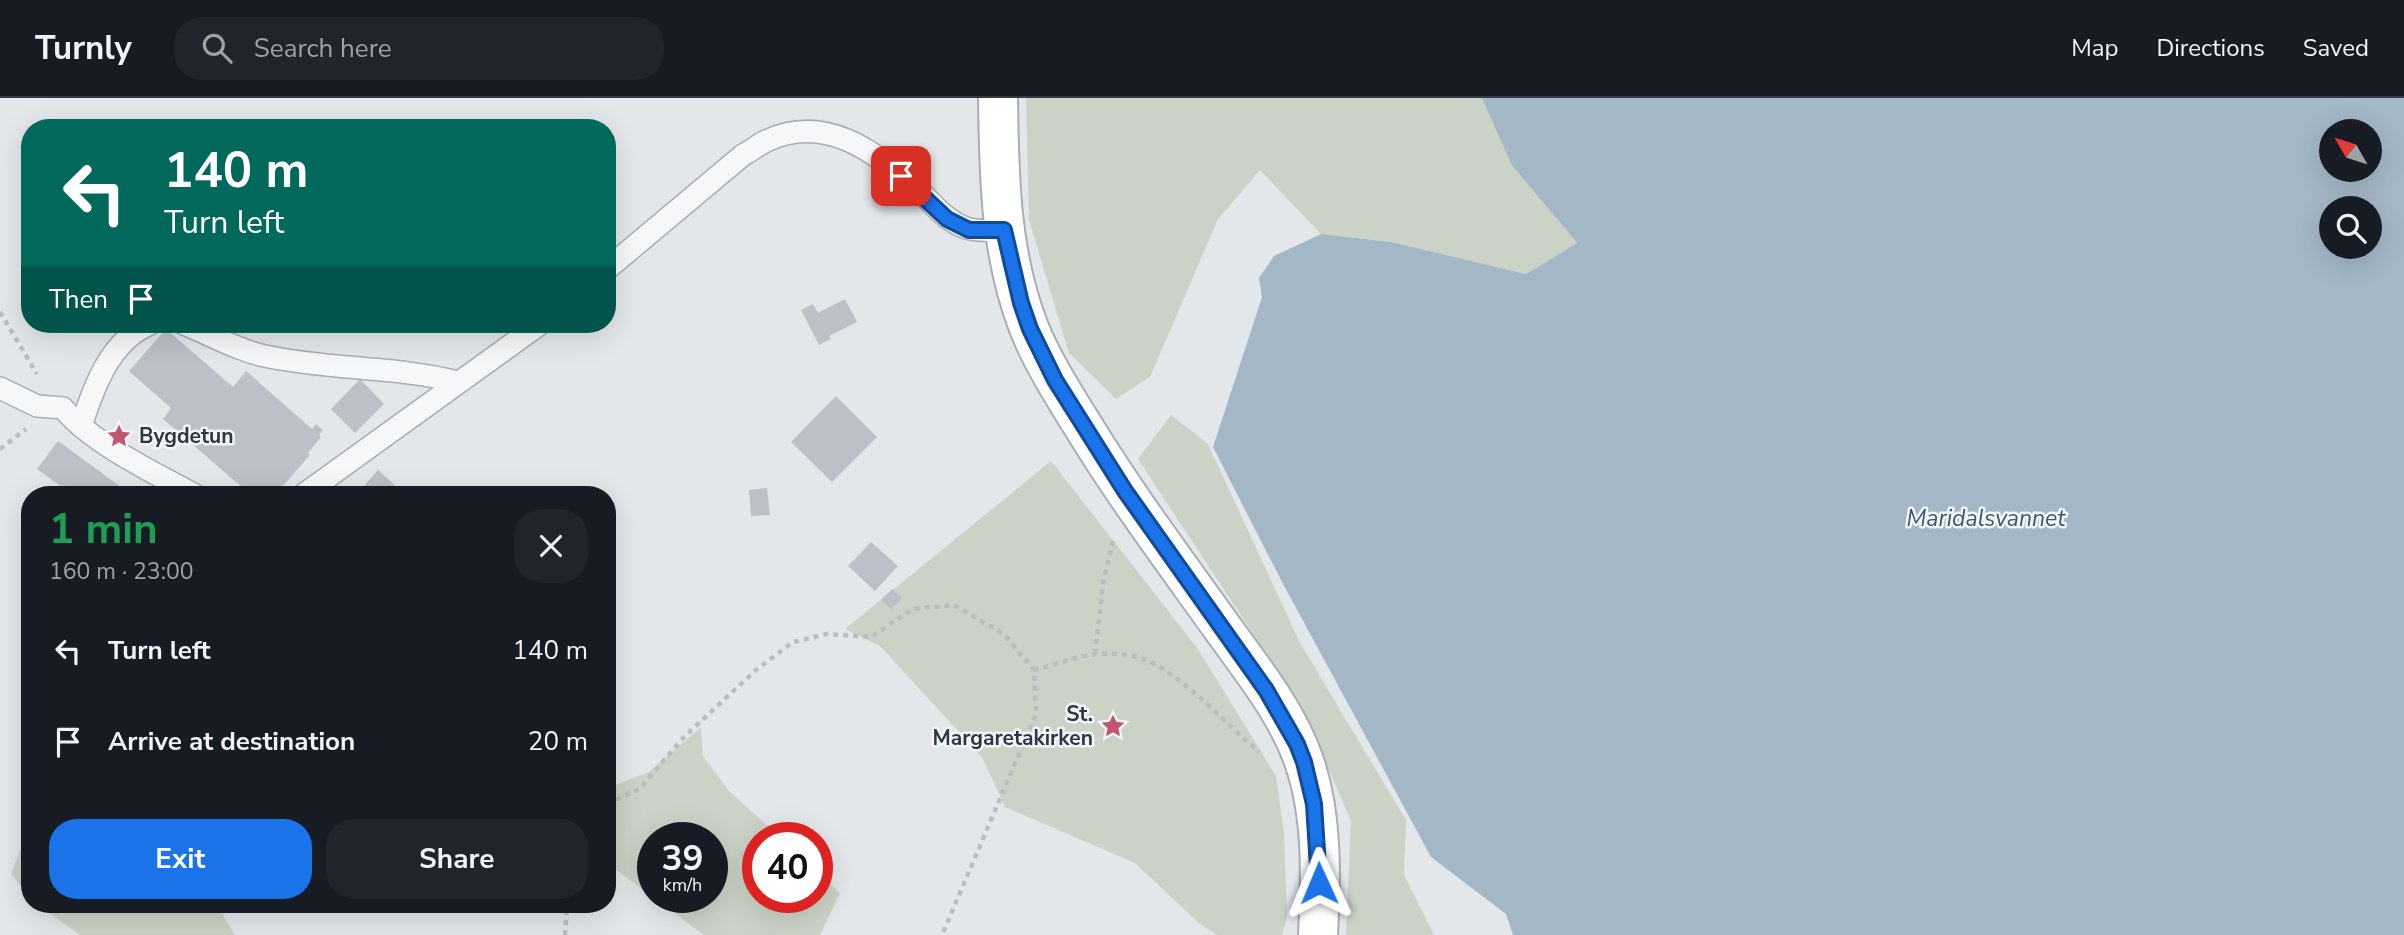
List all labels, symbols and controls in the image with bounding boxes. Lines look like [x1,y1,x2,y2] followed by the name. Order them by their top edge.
[174,17,664,80] search box
[35,26,132,71] text: Turnly
[198,29,236,67] icon: search
[254,31,392,66] text: Search here
[2071,32,2118,64] text: Map
[2156,32,2265,64] text: Directions
[2303,32,2369,64] text: Saved
[2319,119,2382,182] north arrow
[2319,119,2382,259] map controls
[164,137,308,204] text: 140 m
[871,146,931,206] pin
[49,147,140,238] icon: left
[882,157,920,195] icon: arrive
[2319,196,2382,259] button: search
[164,201,284,244] text: Turn left
[122,280,160,318] icon: arrive
[49,282,108,317] text: Then
[105,422,133,450] place icon: Bygdetun
[139,422,233,450] place label: Bygdetun
[49,501,158,558] text: 1 min
[1907,503,2066,534] water label: Maridalsvannet
[514,509,588,583] button: close
[49,556,194,587] text: 160 m · 23:00
[49,632,87,670] icon: left
[108,633,211,668] text: Turn left
[512,633,588,668] text: 140 m
[933,700,1093,752] place label: St. Margaretakirken
[1099,712,1127,740] place icon: St. Margaretakirken
[49,723,87,761] icon: arrive
[108,724,355,759] text: Arrive at destination
[528,724,588,759] text: 20 m
[49,819,312,899] button: Exit
[326,819,588,899] button: Share
[742,822,833,913] speed limit sign: 40
[661,835,704,882] text: 39
[1282,846,1356,920] position arrow
[663,873,702,897] text: km/h

